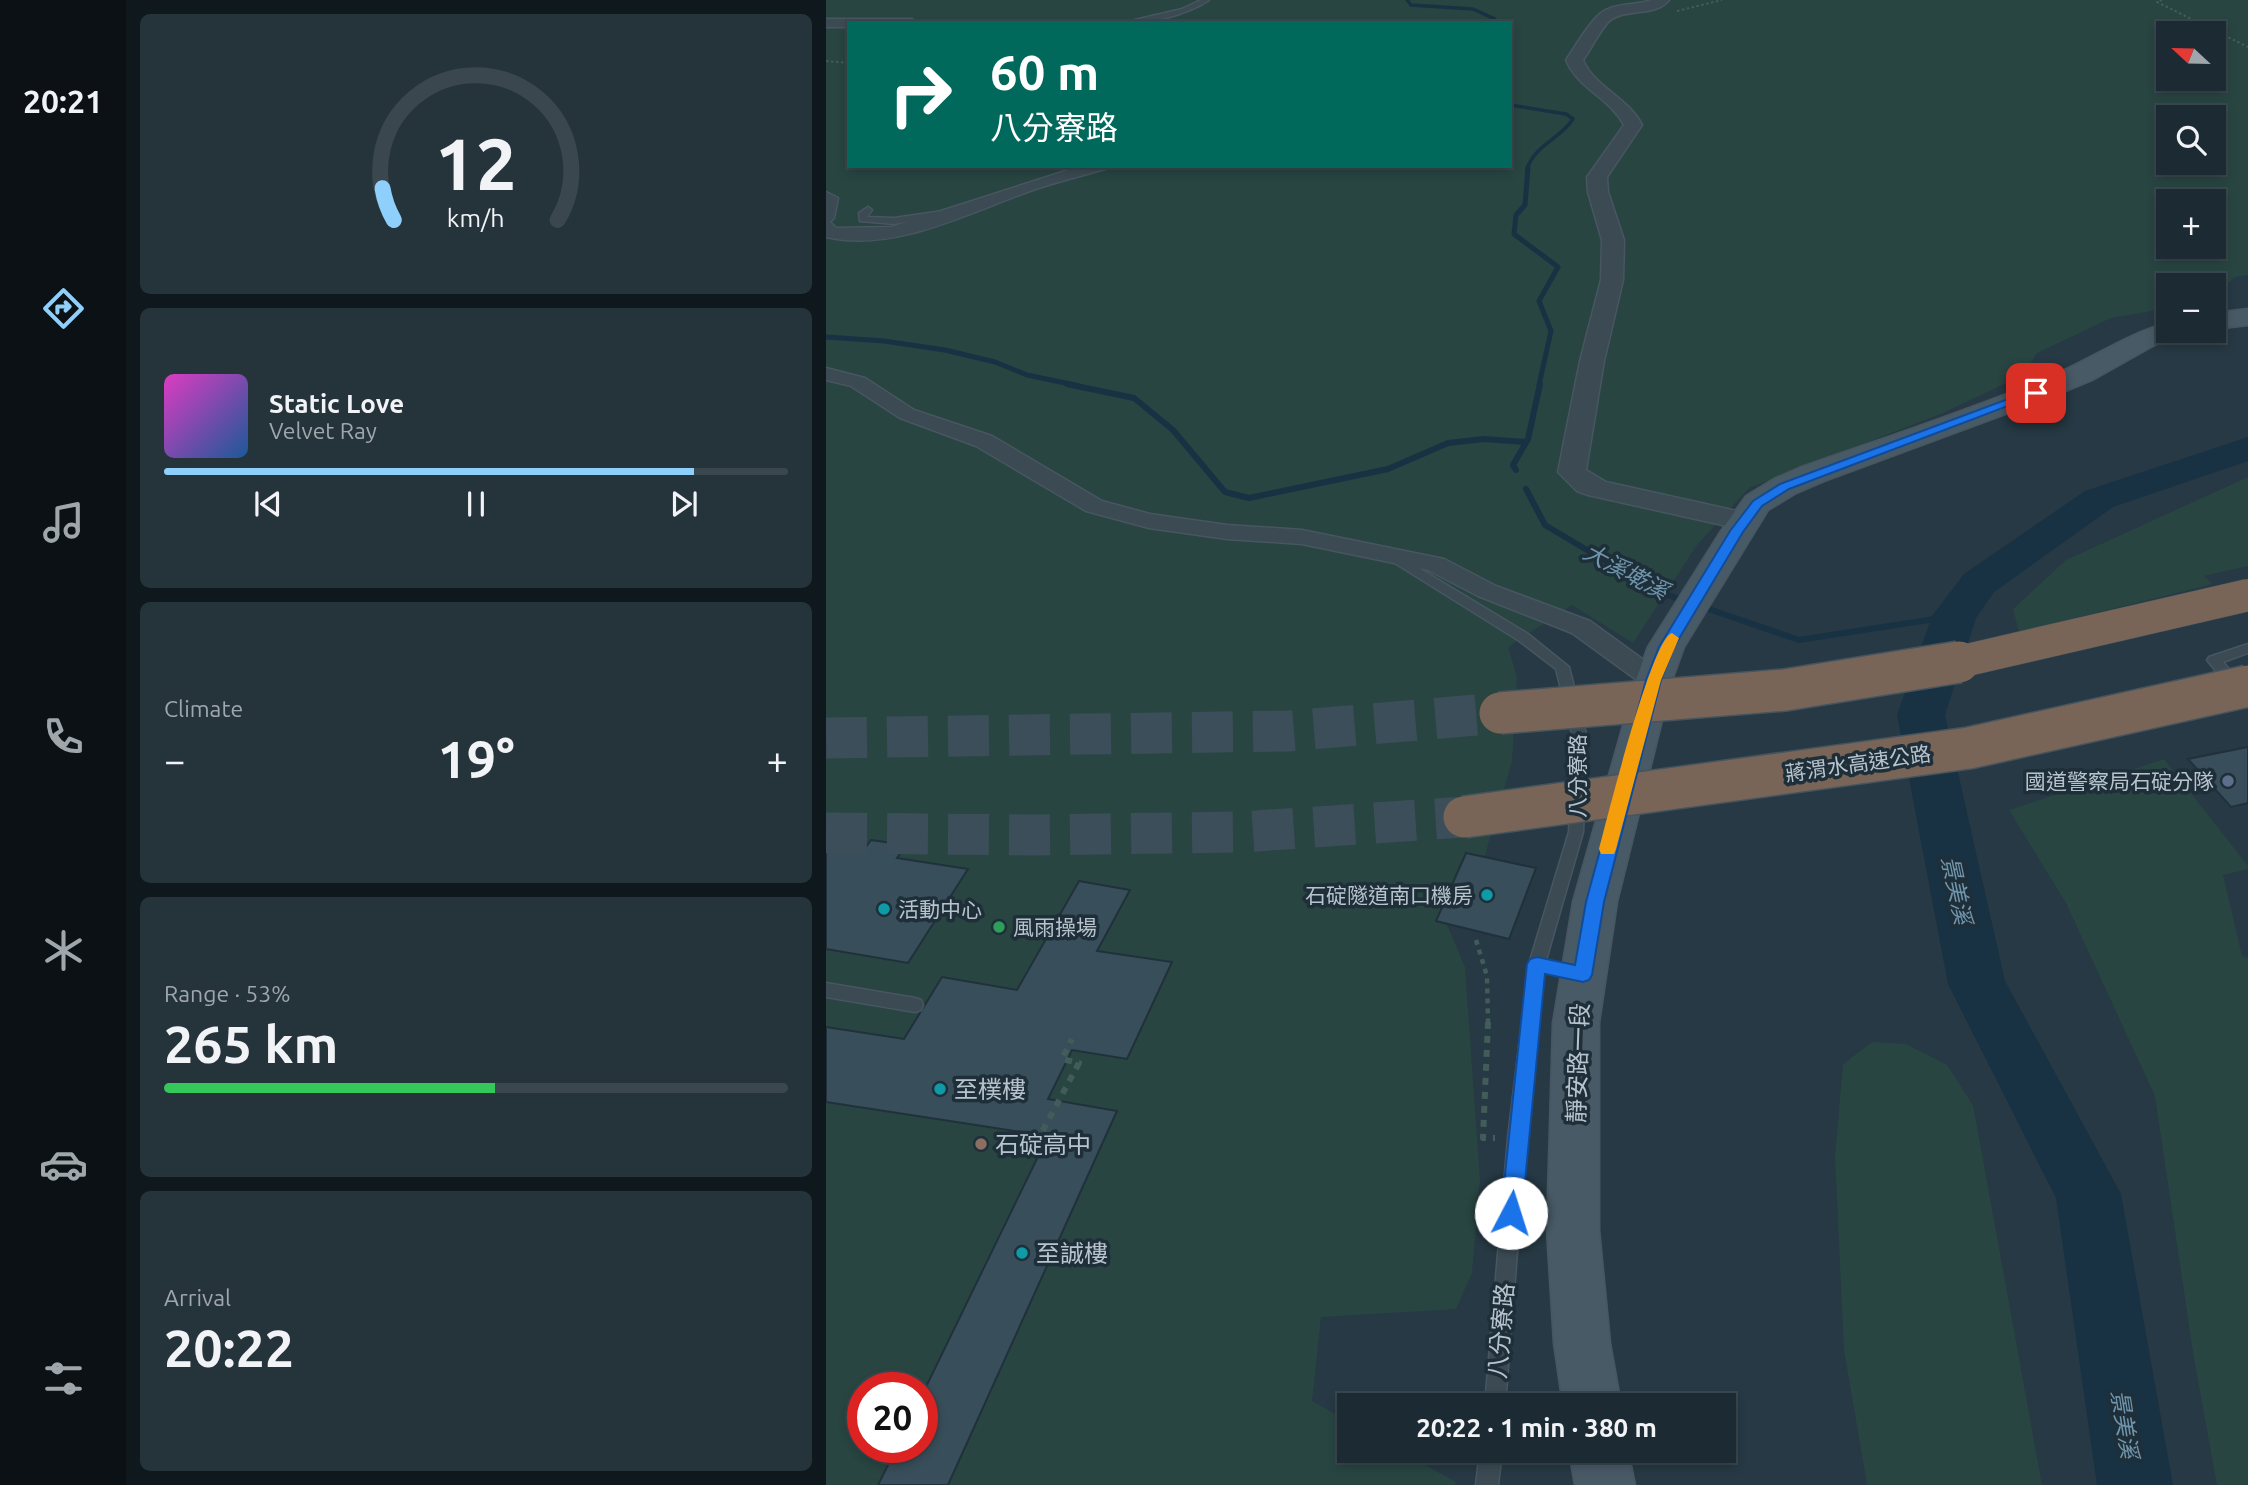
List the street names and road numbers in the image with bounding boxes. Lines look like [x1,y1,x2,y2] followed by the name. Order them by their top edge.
[1565,734,1589,818] street label: 八分寮路
[1784,741,1932,785] street label: 蔣渭水高速公路
[1562,1003,1594,1123] street label: 靜安路一段
[1483,1282,1519,1380] street label: 八分寮路

